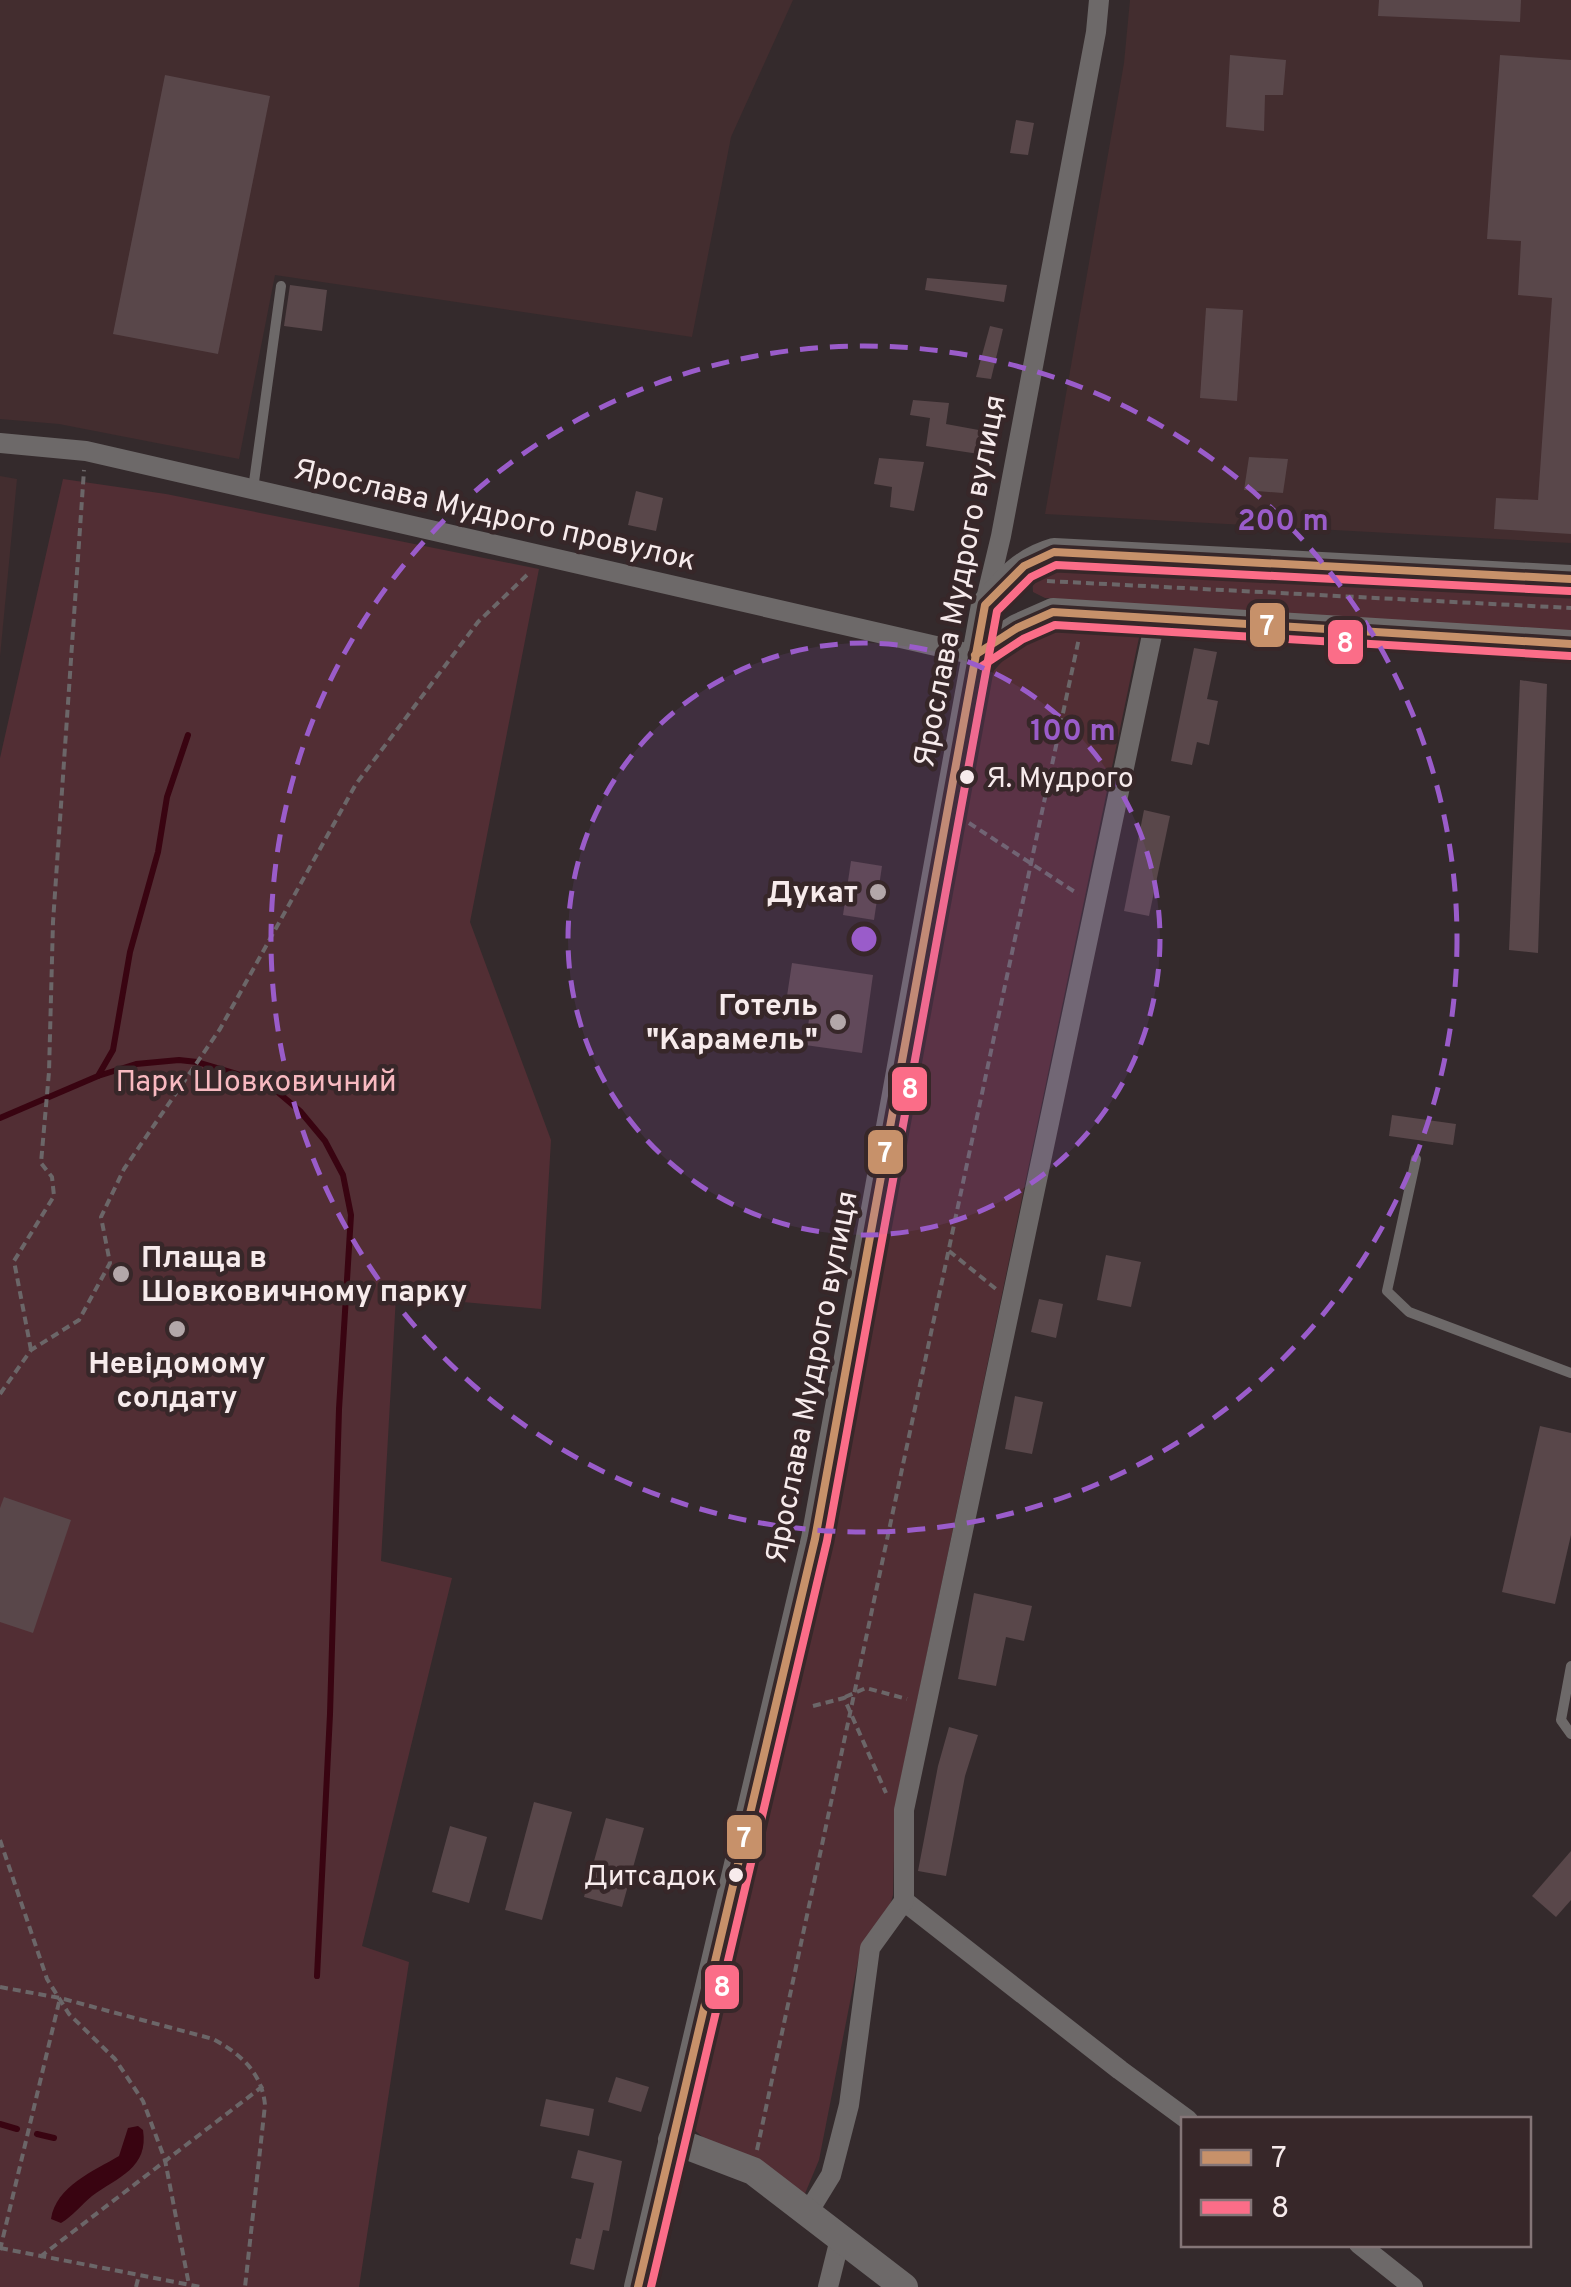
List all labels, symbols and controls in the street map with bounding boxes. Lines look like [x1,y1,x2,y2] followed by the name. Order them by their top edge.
[907,392,1016,771] street label: Ярослава Мудрого вулиця
[290,452,699,581] street label: Ярослава Мудрого провулок
[1237,504,1329,541] text: 200 m
[1248,601,1287,649] line badge: 7
[1259,610,1275,646] text: 7
[1326,618,1365,666] line badge: 8
[1336,627,1354,663] text: 8
[1030,714,1116,751] text: 100 m
[986,762,1134,798] place label: Я. Мудрого
[957,767,977,787] marker: Я. Мудрого
[767,876,858,913] place label: Дукат
[867,881,889,903] marker: Дукат
[846,921,882,957] centre of rings
[646,989,818,1060] place label: Готель "Карамель"
[827,1011,849,1033] marker: Готель "Карамель"
[115,1065,397,1102] park label: Парк Шовковичний
[890,1065,929,1113] line badge: 8
[901,1073,919,1109] text: 8
[866,1128,905,1176] line badge: 7
[877,1137,893,1173] text: 7
[759,1188,868,1567] street label: Ярослава Мудрого вулиця
[141,1241,467,1312] place label: Плаща в Шовковичному парку
[110,1263,132,1285] marker: Плаща в Шовковичному парку
[166,1318,188,1340] marker: Невідомому солдату
[88,1347,266,1418] place label: Невідомому солдату
[725,1813,764,1861] line badge: 7
[736,1822,752,1858] text: 7
[584,1860,717,1896] place label: Дитсадок
[726,1865,746,1885] marker: Дитсадок
[703,1963,741,2011] line badge: 8
[713,1971,731,2007] text: 8
[1181,2117,1531,2247] legend
[1271,2141,1287,2178] text: 7
[1271,2191,1289,2228] text: 8

